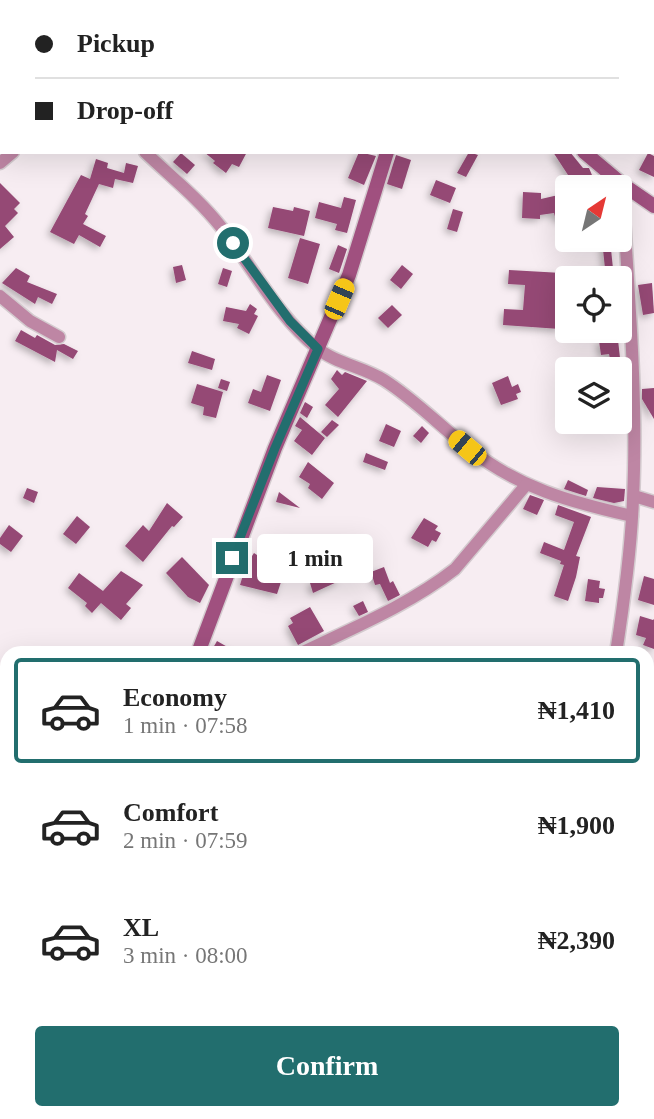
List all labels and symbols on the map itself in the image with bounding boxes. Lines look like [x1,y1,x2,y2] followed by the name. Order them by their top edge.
[555,175,632,252] north arrow
[217,227,249,259] route start
[322,276,357,322] car
[445,426,490,470] car
[256,534,372,582] callout: 1 min
[216,542,248,574] route end

